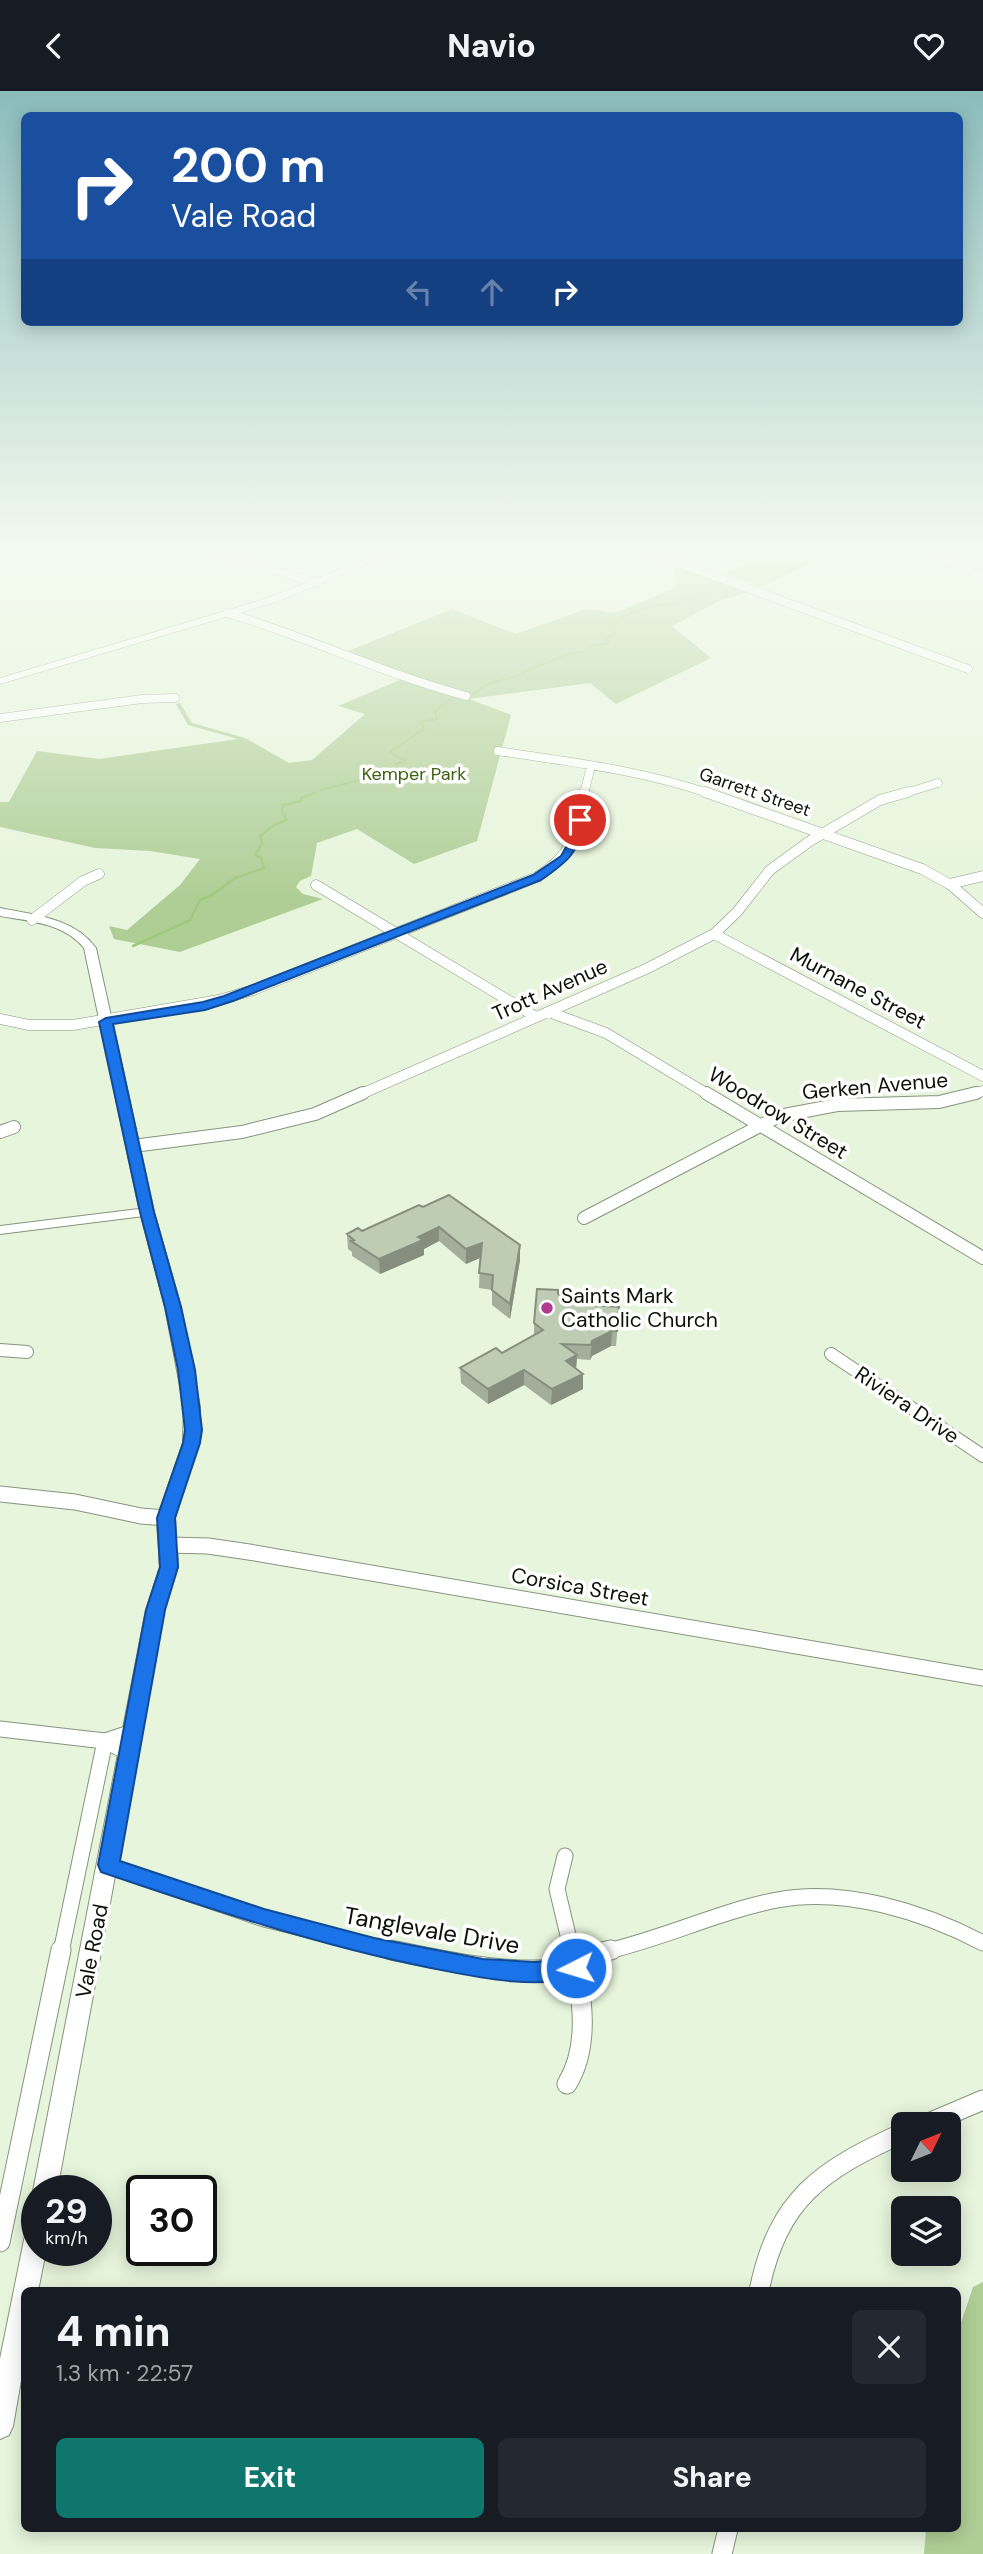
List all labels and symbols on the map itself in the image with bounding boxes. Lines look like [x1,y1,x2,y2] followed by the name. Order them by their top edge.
[362,762,466,786] park label: Kemper Park
[696,762,814,822] street label: Garrett Street
[550,790,610,850] pin
[785,940,931,1036] street label: Murnane Street
[488,952,612,1028] street label: Trott Avenue
[703,1060,853,1166] street label: Woodrow Street
[801,1066,949,1106] street label: Gerken Avenue
[561,1282,718,1334] place label: Saints Mark Catholic Church
[539,1300,555,1316] marker: Saints Mark Catholic Church
[849,1360,965,1450] street label: Riviera Drive
[509,1561,651,1613] street label: Corsica Street
[342,1899,522,1961] street label: Tanglevale Drive
[69,1902,115,2000] street label: Vale Road
[539,1931,613,2005] position arrow
[891,2112,961,2182] north arrow
[126,2175,217,2266] speed limit sign: 30

